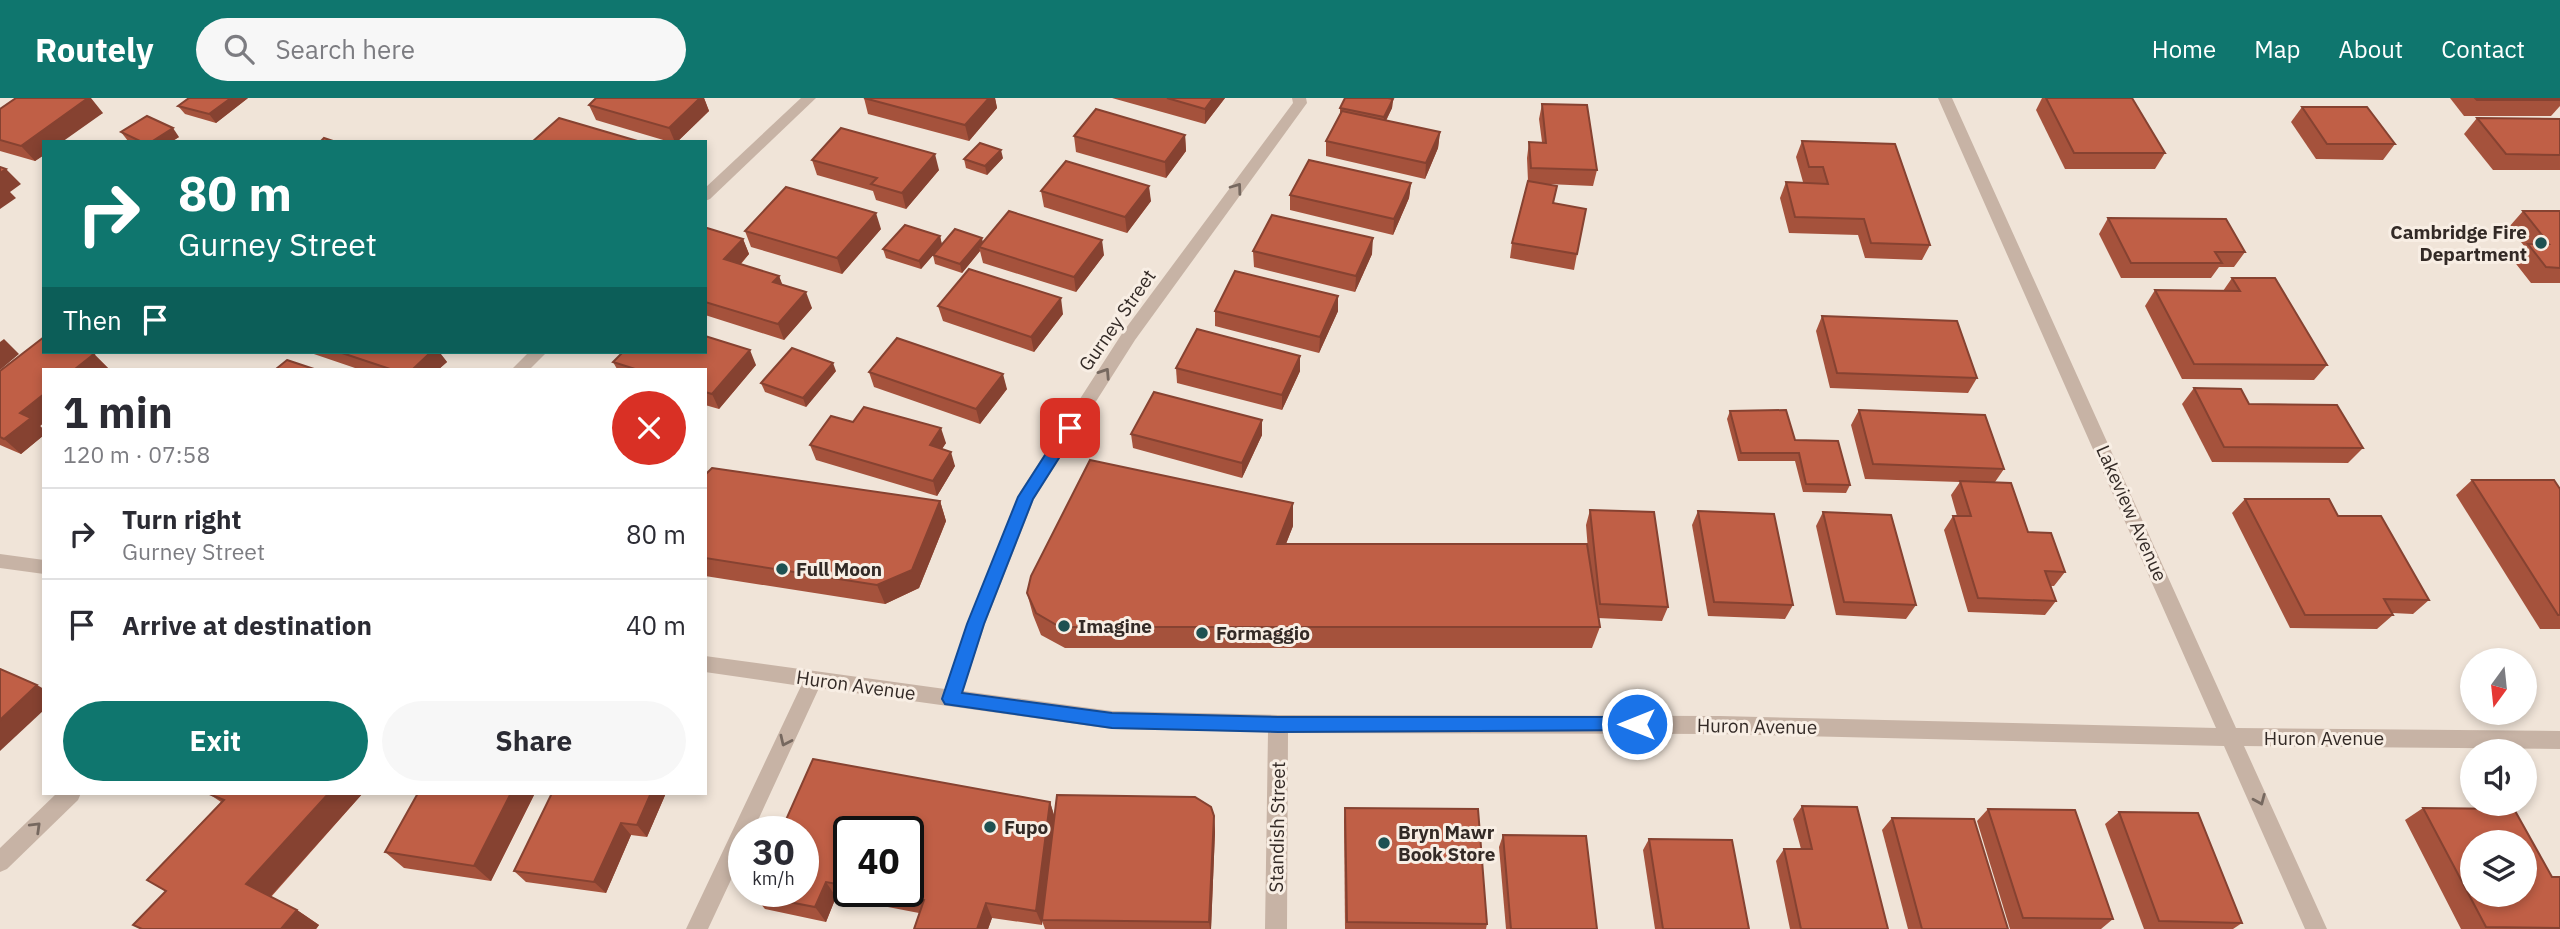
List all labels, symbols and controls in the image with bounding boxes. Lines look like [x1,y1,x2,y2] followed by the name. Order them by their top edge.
[196,18,686,81] search box
[35,28,154,71] text: Routely
[220,30,258,68] icon: search
[276,32,415,66] text: Search here
[2152,33,2216,65] text: Home
[2254,33,2300,65] text: Map
[2338,33,2403,65] text: About
[2441,33,2525,65] text: Contact
[178,161,292,224] text: 80 m
[63,168,154,259] icon: right
[1229,184,1242,196] one-way arrow
[2390,220,2527,266] place label: Cambridge Fire Department
[178,223,377,265] text: Gurney Street
[2533,235,2549,251] marker: Cambridge Fire Department
[1073,265,1161,375] street label: Gurney Street
[136,301,174,339] icon: arrive
[63,303,122,337] text: Then
[1097,368,1110,381] one-way arrow
[63,385,173,440] text: 1 min
[612,391,686,465] button: close
[1040,398,1100,458] pin
[1051,409,1089,447] icon: arrive
[63,439,210,469] text: 120 m · 07:58
[2091,441,2173,585] street label: Lakeview Avenue
[122,502,241,536] text: Turn right
[63,515,101,553] icon: right
[626,517,686,551] text: 80 m
[122,536,265,566] text: Gurney Street
[796,557,882,581] place label: Full Moon
[774,561,790,577] marker: Full Moon
[63,606,101,644] icon: arrive
[122,608,372,642] text: Arrive at destination
[626,608,686,642] text: 40 m
[1078,614,1152,638] place label: Imagine
[1056,618,1072,634] marker: Imagine
[1216,621,1310,645] place label: Formaggio
[1194,625,1210,641] marker: Formaggio
[2460,648,2538,724] north arrow
[2460,648,2537,907] map controls
[795,665,917,705] street label: Huron Avenue
[1600,687,1674,761] position arrow
[63,701,368,781] button: Exit
[382,701,686,781] button: Share
[1697,713,1817,739] street label: Huron Avenue
[2264,726,2384,750] street label: Huron Avenue
[779,734,793,746] one-way arrow
[2460,739,2537,816] button: sound
[1264,761,1290,893] street label: Standish Street
[2252,793,2266,805] one-way arrow
[1004,815,1049,839] place label: Fupo
[833,816,924,907] speed limit sign: 40
[982,819,998,835] marker: Fupo
[1398,820,1496,866] place label: Bryn Mawr Book Store
[27,823,40,836] one-way arrow
[752,829,795,875] text: 30
[2460,830,2537,907] button: layers
[1376,835,1392,851] marker: Bryn Mawr Book Store
[752,867,795,890] text: km/h

